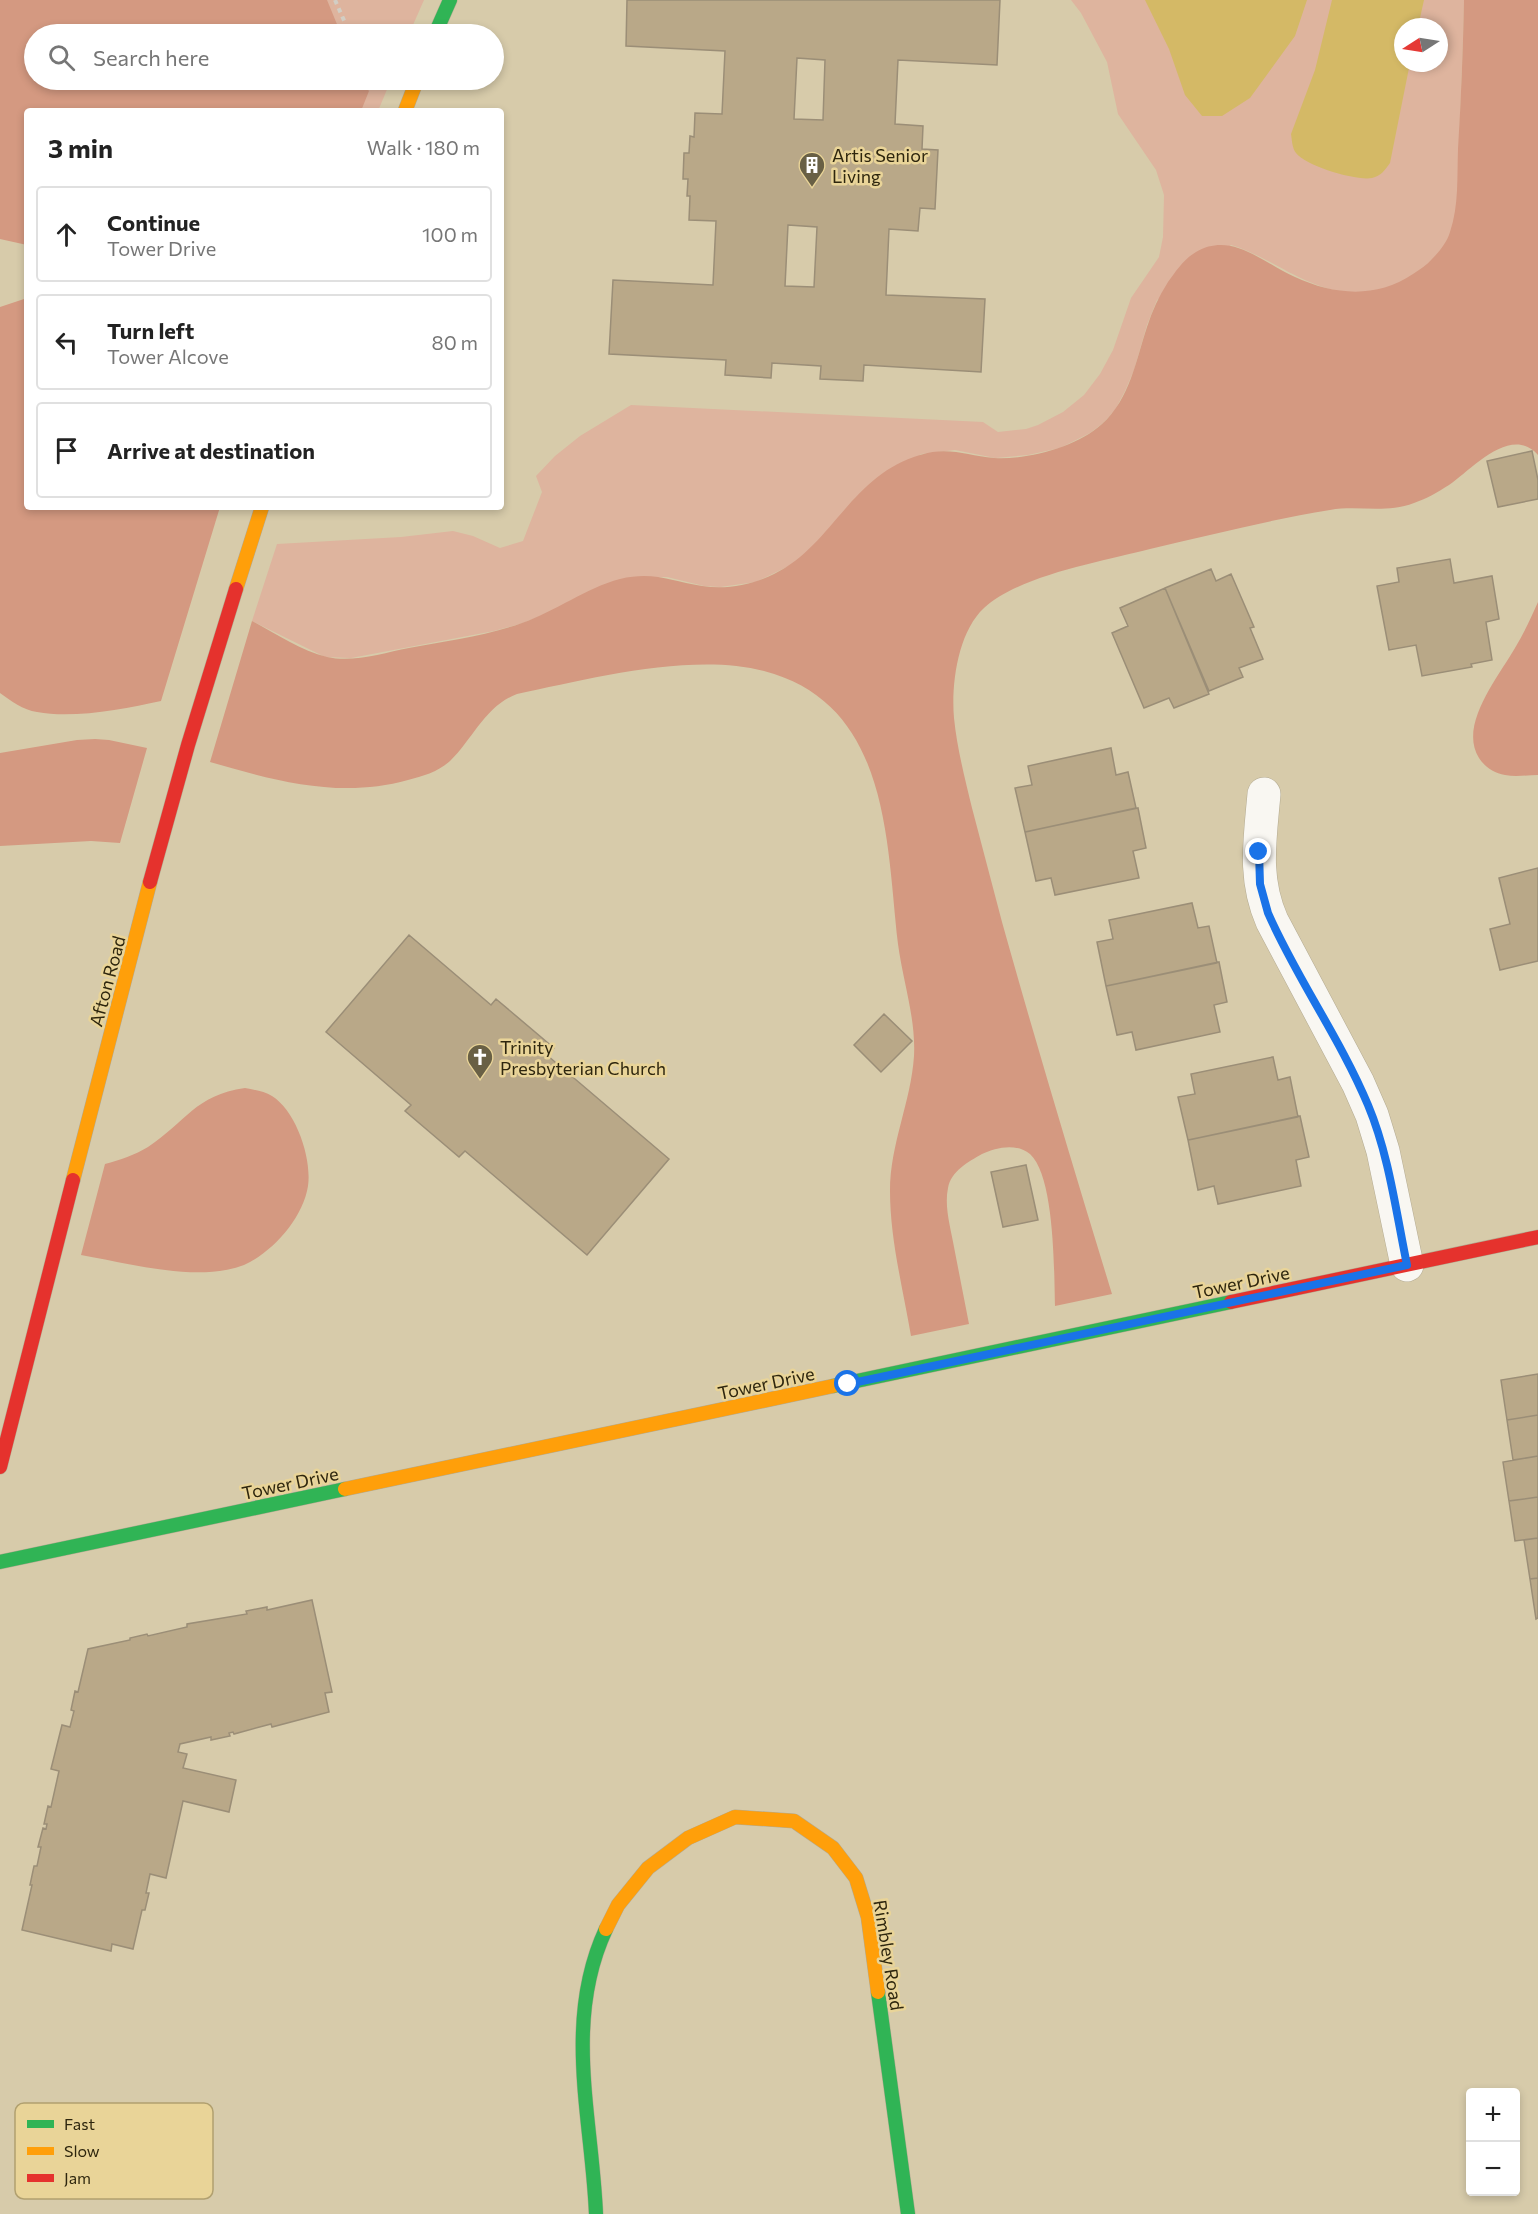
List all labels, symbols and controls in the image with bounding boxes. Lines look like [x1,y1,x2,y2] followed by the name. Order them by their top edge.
[1394,18,1448,72] north arrow
[24,24,504,90] search box
[45,41,78,74] icon: search
[93,44,209,71] text: Search here
[48,132,113,163] text: 3 min
[367,135,480,159] text: Walk · 180 m
[832,144,928,187] place label: Artis Senior Living
[797,150,827,188] building icon: Artis Senior Living
[107,209,200,236] text: Continue
[50,218,83,251] icon: ahead
[422,222,478,246] text: 100 m
[107,236,216,260] text: Tower Drive
[107,317,194,344] text: Turn left
[50,326,83,359] icon: left
[432,330,478,354] text: 80 m
[107,344,229,368] text: Tower Alcove
[50,434,83,467] icon: arrive
[107,437,315,464] text: Arrive at destination
[1245,838,1271,864] route end
[84,933,130,1029] street label: Afton Road
[500,1036,666,1079] place label: Trinity Presbyterian Church
[465,1042,495,1080] church icon: Trinity Presbyterian Church
[1191,1261,1291,1303] street label: Tower Drive
[716,1362,816,1404] street label: Tower Drive
[834,1370,860,1396] route start
[240,1462,340,1504] street label: Tower Drive
[869,1898,909,2012] street label: Rimbley Road
[1466,2088,1520,2196] map controls
[1466,2088,1520,2142] button: +
[15,2103,213,2199] legend
[64,2114,95,2133] text: Fast
[64,2141,100,2160] text: Slow
[1466,2142,1520,2196] button: −
[64,2168,91,2187] text: Jam

